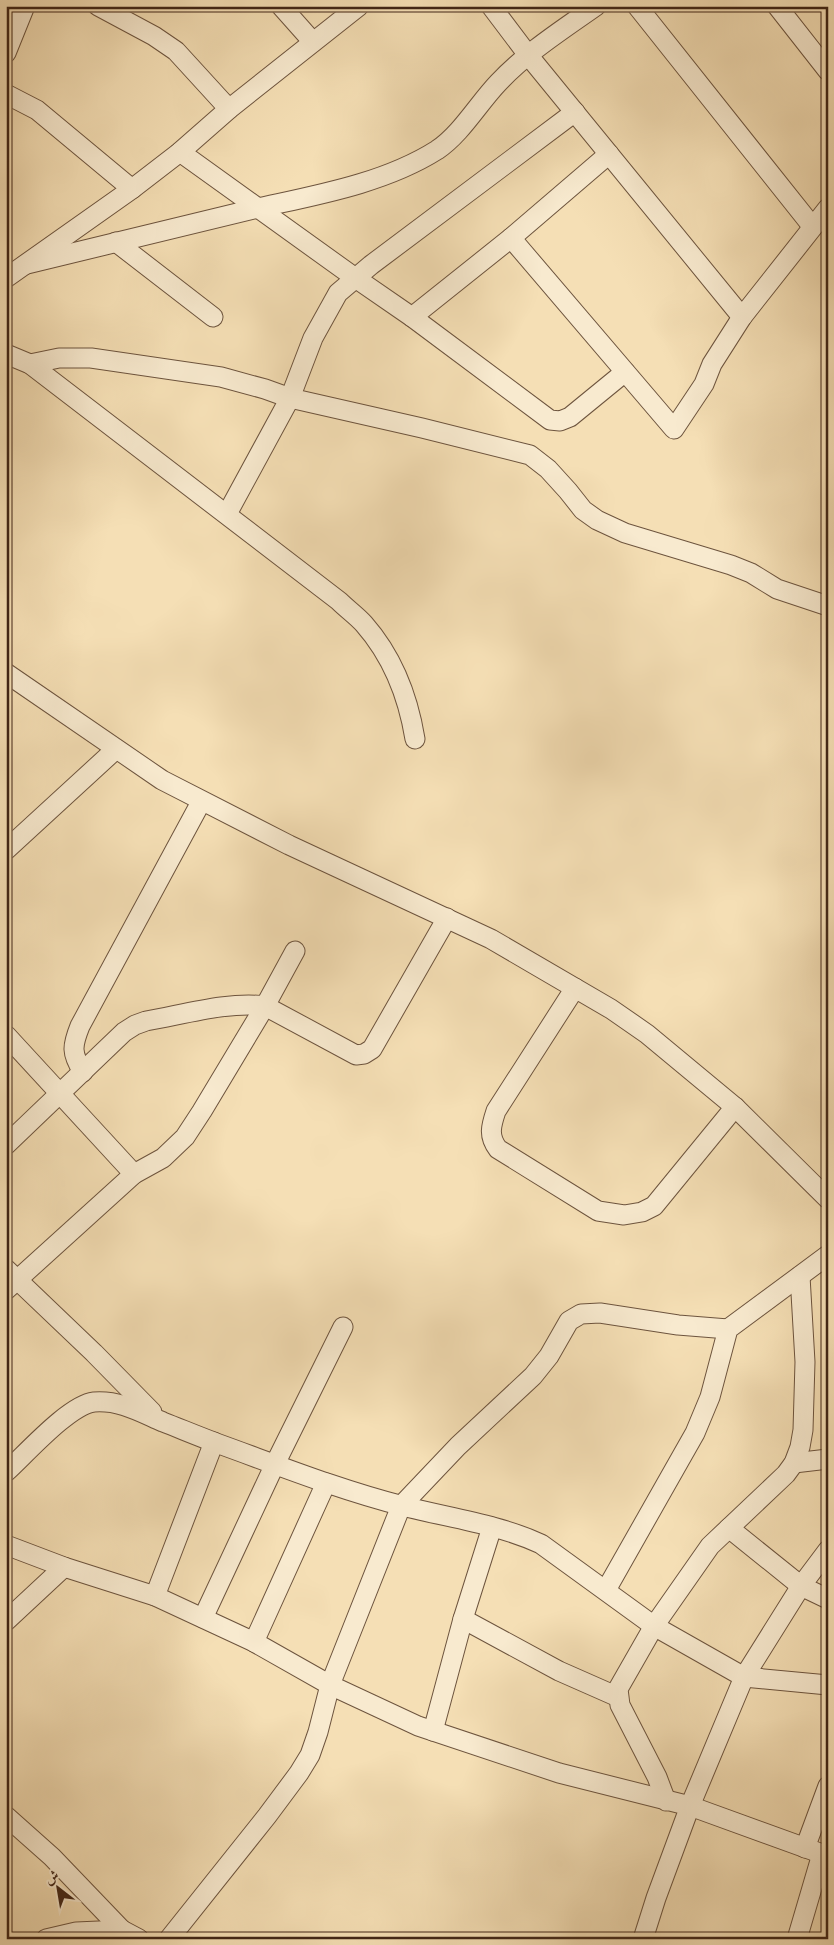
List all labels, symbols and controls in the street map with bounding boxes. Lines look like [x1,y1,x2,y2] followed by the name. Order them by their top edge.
[32,1862,82,1912] north arrow
[41,1866,62,1888] text: ش

